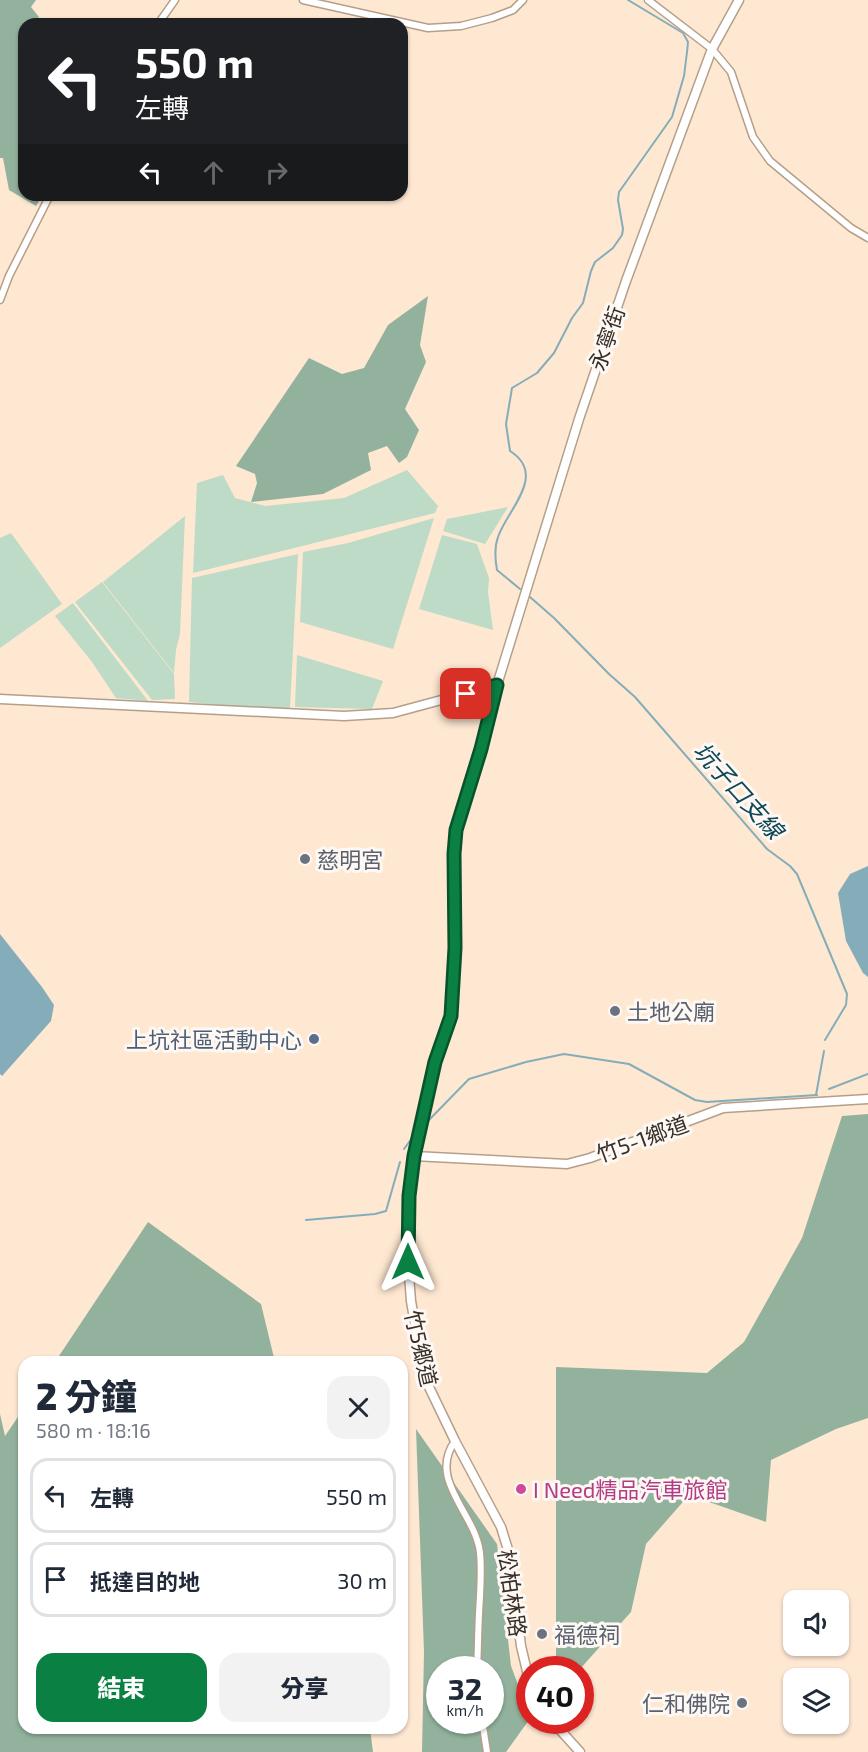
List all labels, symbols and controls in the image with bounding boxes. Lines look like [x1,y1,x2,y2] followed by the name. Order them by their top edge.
[135,36,254,86] text: 550 m
[36,42,114,120] icon: left
[135,91,189,123] text: 左轉
[134,156,167,189] icon: left
[197,156,230,189] icon: ahead
[260,156,293,189] icon: right
[583,303,629,373] street label: 永寧街
[440,668,491,719] pin
[449,677,482,710] icon: arrive
[688,736,792,847] water label: 坑子口支線
[317,846,383,872] place label: 慈明宮
[298,852,312,866] marker: 慈明宮
[627,998,715,1024] place label: 土地公廟
[608,1004,622,1018] marker: 土地公廟
[126,1026,302,1052] place label: 上坑社區活動中心
[307,1032,321,1046] marker: 上坑社區活動中心
[593,1109,691,1167] street label: 竹5-1鄉道
[376,1230,440,1294] position arrow
[401,1307,443,1389] street label: 竹5鄉道
[36,1374,137,1417] text: 2 分鐘
[327,1376,390,1439] button: close
[36,1418,151,1442] text: 580 m · 18:16
[533,1476,727,1502] place label: I Need精品汽車旅館
[39,1479,72,1512] icon: left
[514,1482,528,1496] marker: I Need精品汽車旅館
[326,1483,387,1509] text: 550 m
[90,1484,134,1510] text: 左轉
[494,1548,532,1638] street label: 松柏林路
[39,1563,72,1596] icon: arrive
[337,1567,387,1593] text: 30 m
[90,1568,200,1594] text: 抵達目的地
[783,1590,849,1734] map controls
[783,1590,849,1656] button: sound
[554,1621,620,1647] place label: 福德祠
[535,1627,549,1641] marker: 福德祠
[36,1653,207,1722] button: 結束
[219,1653,390,1722] button: 分享
[516,1656,594,1734] speed limit sign: 40
[783,1668,849,1734] button: layers
[448,1670,482,1706] text: 32
[642,1690,730,1716] place label: 仁和佛院
[735,1696,749,1710] marker: 仁和佛院
[446,1701,484,1719] text: km/h

